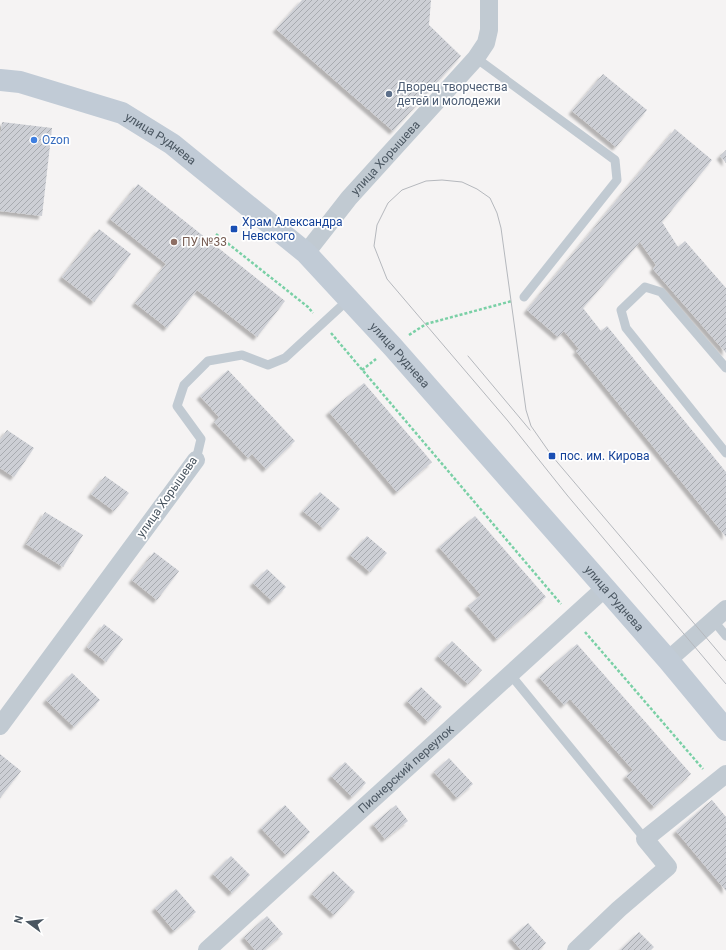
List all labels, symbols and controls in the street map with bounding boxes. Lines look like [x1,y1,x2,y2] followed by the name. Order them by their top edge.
[397,80,507,108] place label: Дворец творчества детей и молодежи
[384,89,394,99] marker: Дворец творчества детей и молодежи
[122,110,199,168] street label: улица Руднева
[348,118,423,198] street label: улица Хорышева
[42,133,70,147] place label: Ozon
[29,135,39,145] marker: Ozon
[242,215,343,243] place label: Храм Александра Невского
[229,224,239,234] marker: Храм Александра Невского
[182,235,227,249] place label: ПУ №33
[169,237,179,247] marker: ПУ №33
[367,320,433,391] street label: улица Руднева
[560,449,650,463] place label: пос. им. Кирова
[547,451,557,461] marker: пос. им. Кирова
[134,454,200,540] street label: улица Хорышева
[581,563,647,634] street label: улица Руднева
[355,722,457,816] street label: Пионерский переулок
[8,902,48,942] north arrow
[12,914,26,925] text: N

